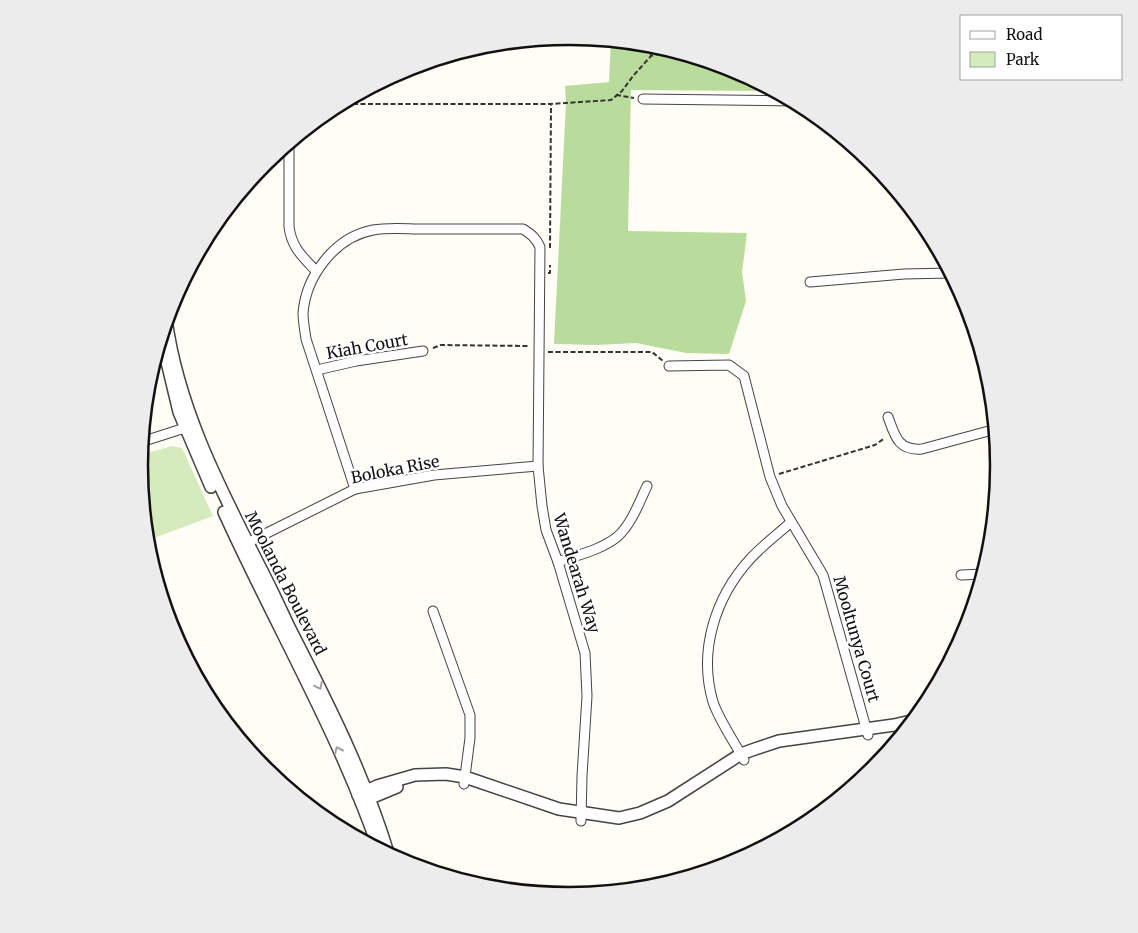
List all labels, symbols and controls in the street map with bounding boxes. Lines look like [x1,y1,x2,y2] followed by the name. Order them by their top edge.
[960,15,1123,80] legend
[1006,25,1042,44] text: Road
[1006,50,1040,69] text: Park
[325,329,410,363] street label: Kiah Court
[349,451,441,487] street label: Boloka Rise
[241,508,331,659] street label: Moolanda Boulevard
[549,510,605,636] street label: Wandearah Way
[829,574,885,705] street label: Mooltunya Court
[313,681,323,690] one-way arrow
[333,746,344,755] one-way arrow

